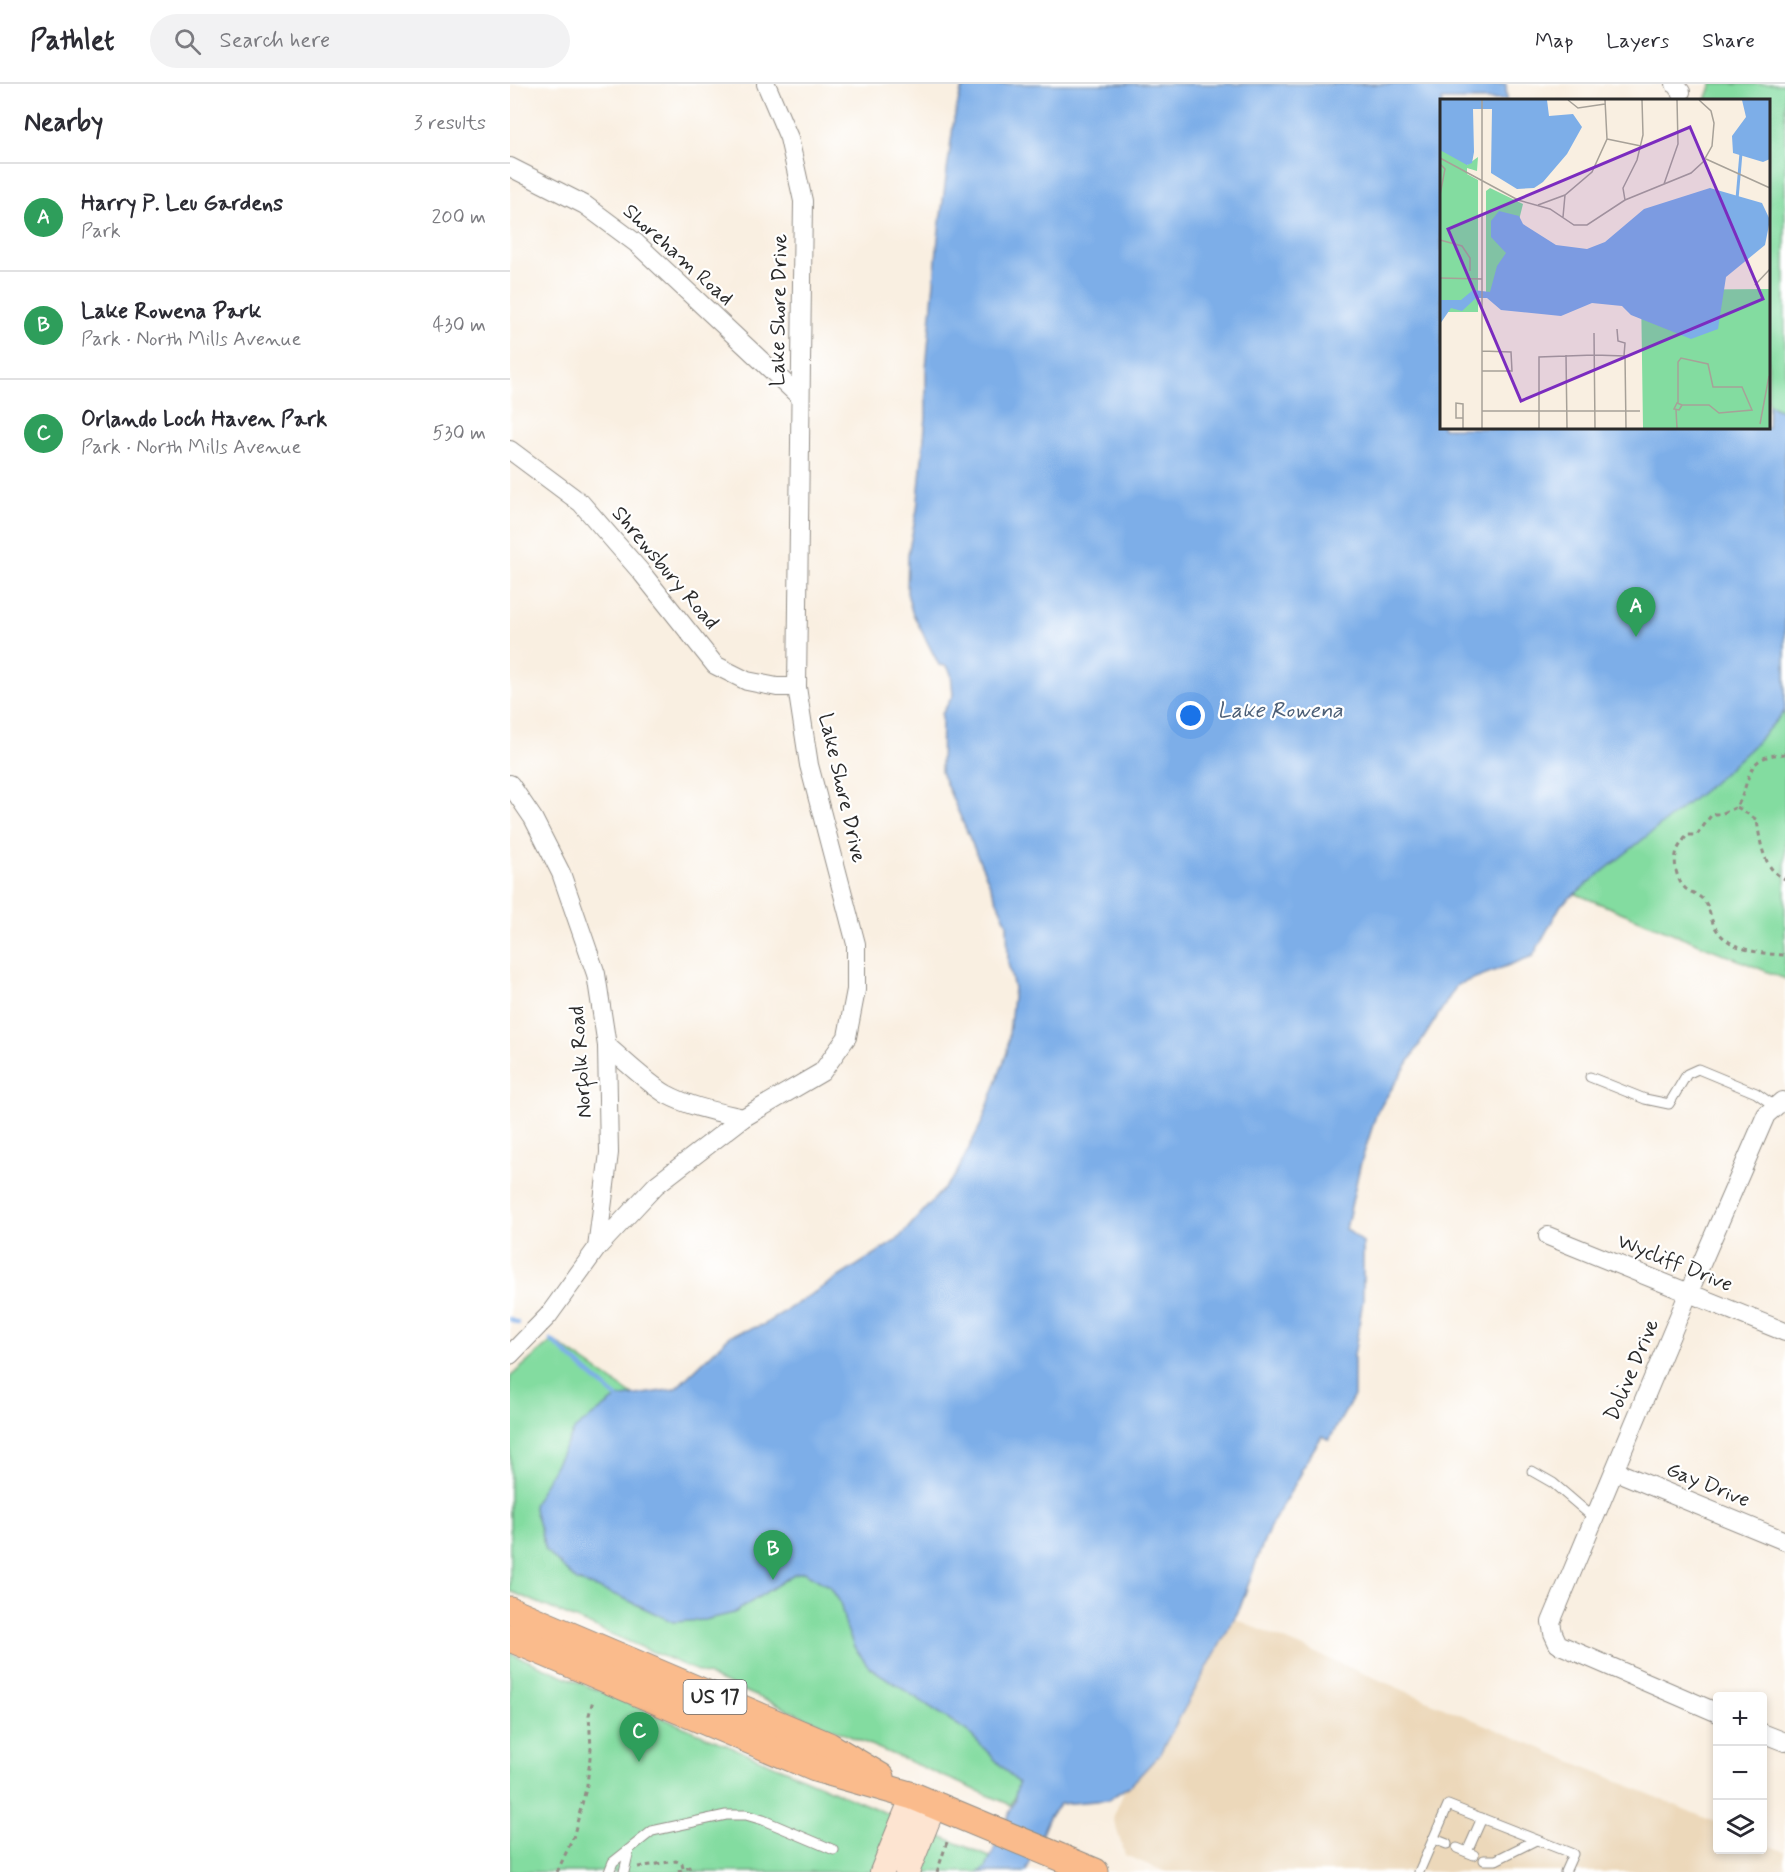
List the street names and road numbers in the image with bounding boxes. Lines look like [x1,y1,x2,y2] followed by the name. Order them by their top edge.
[617,198,739,312] street label: Shoreham Road
[764,233,794,387] street label: Lake Shore Drive
[605,500,725,636] street label: Shrewsbury Road
[811,710,873,866] street label: Lake Shore Drive
[563,1005,601,1119] street label: Norfolk Road
[1613,1227,1737,1299] street label: Wycliff Drive
[1598,1314,1666,1425] street label: Dolive Drive
[1662,1456,1754,1514] street label: Gay Drive
[684,1680,746,1714] road number: US 17

